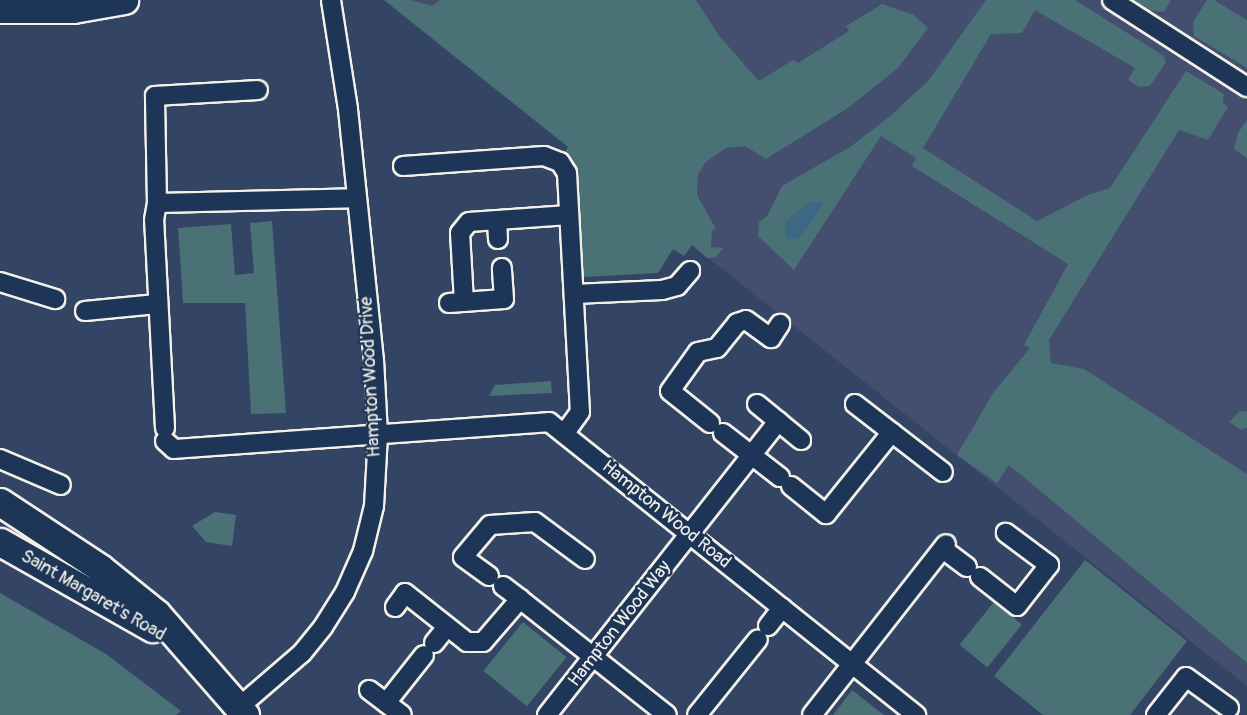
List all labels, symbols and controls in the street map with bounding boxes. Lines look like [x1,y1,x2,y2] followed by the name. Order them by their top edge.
[356,296,386,458] street label: Hampton Wood Drive
[597,456,735,574] street label: Hampton Wood Road
[17,546,169,646] street label: Saint Margaret's Road
[564,557,676,691] street label: Hampton Wood Way

